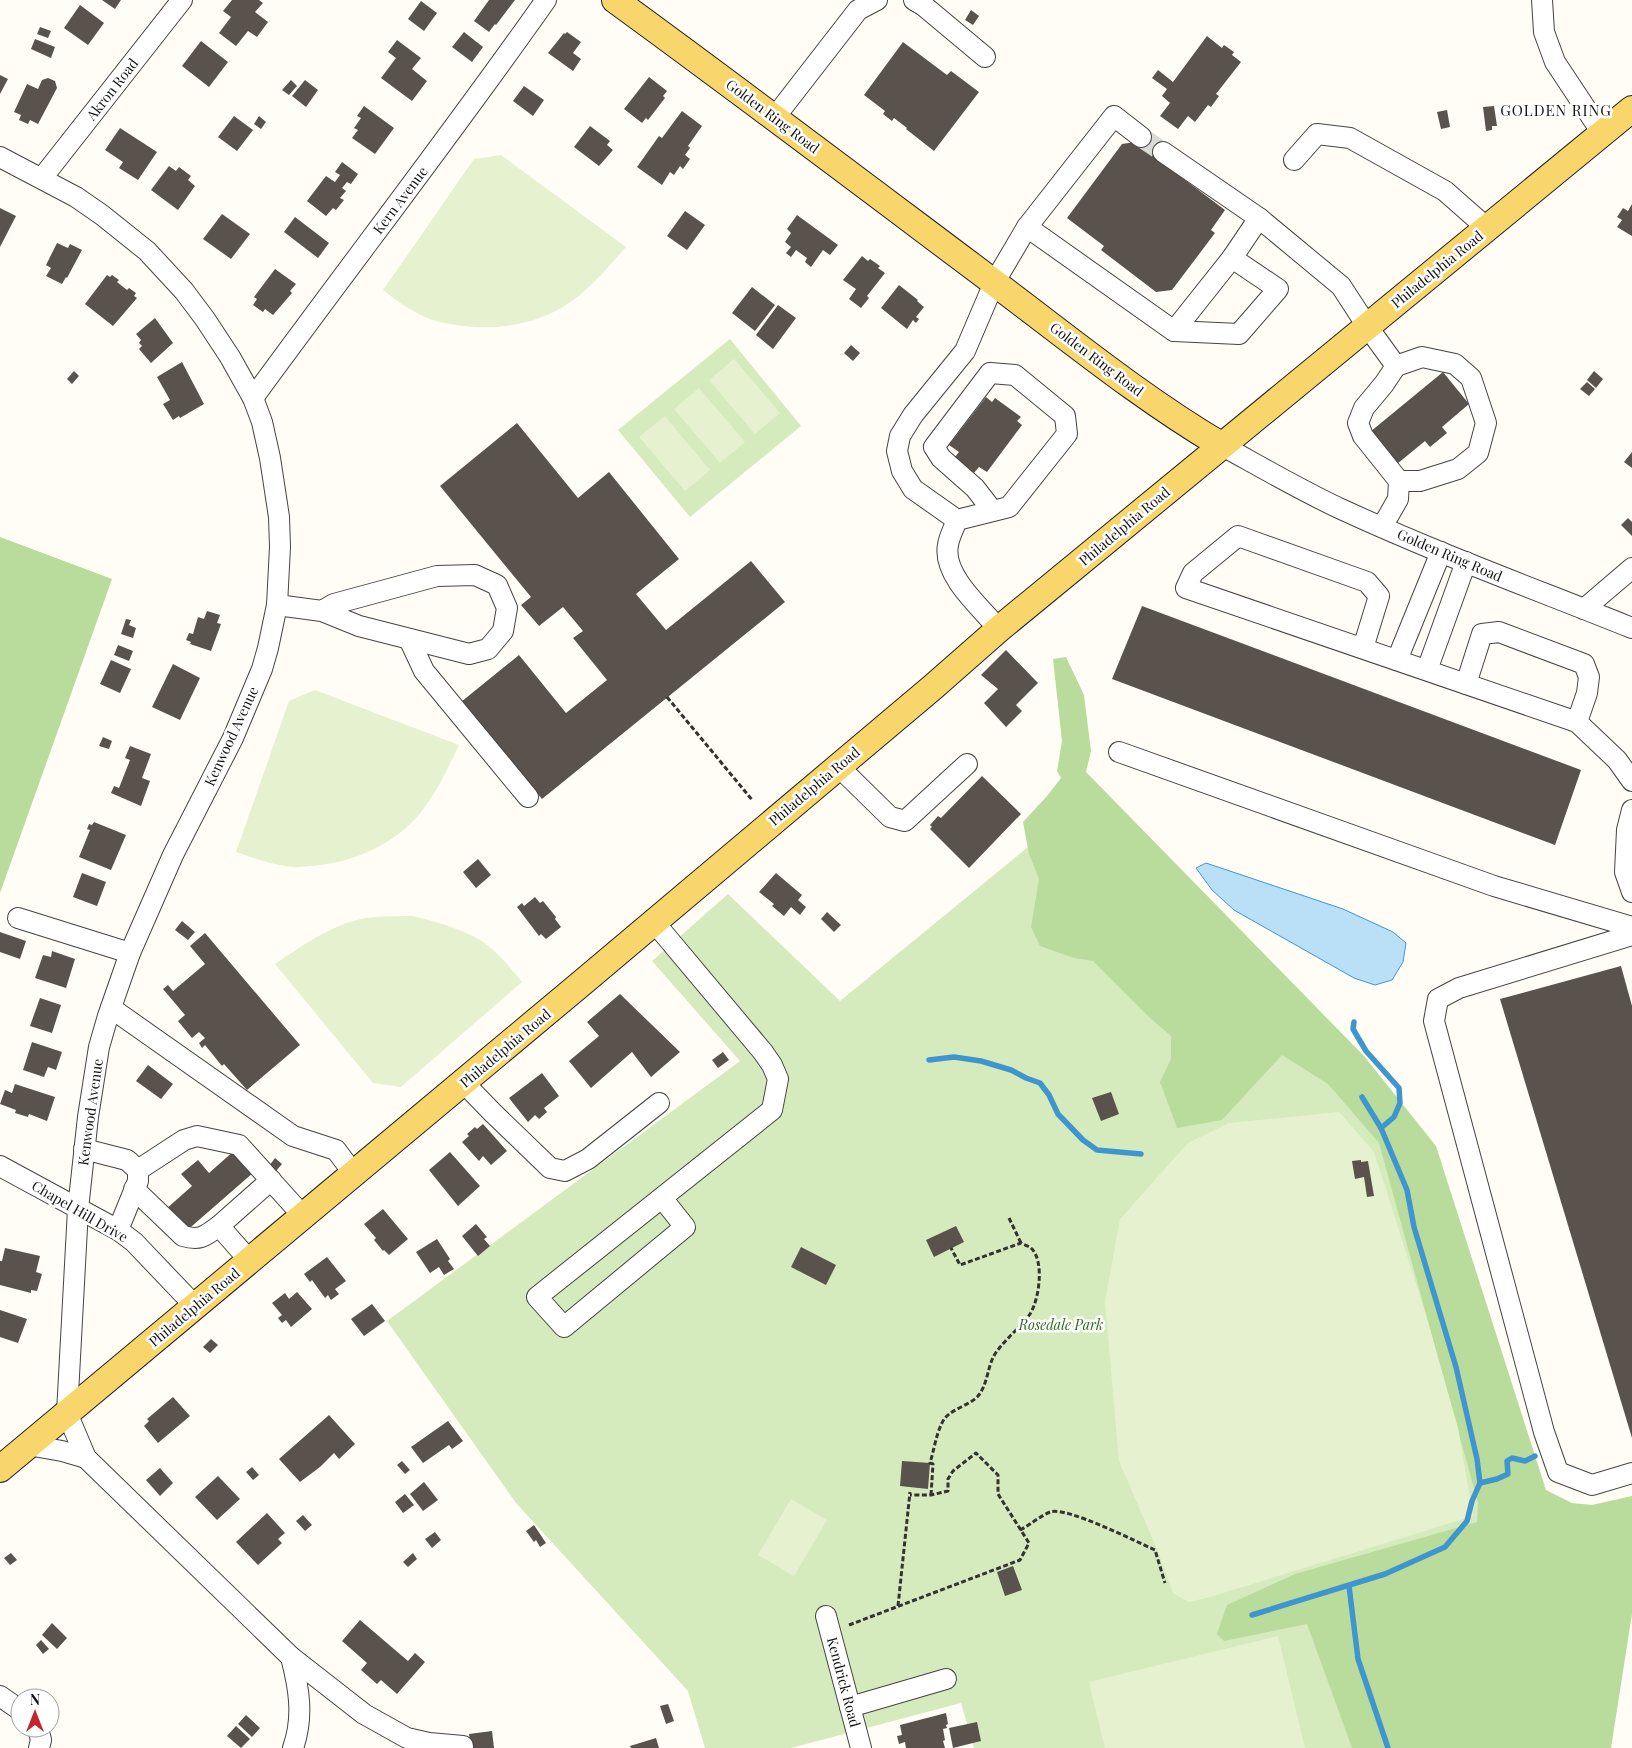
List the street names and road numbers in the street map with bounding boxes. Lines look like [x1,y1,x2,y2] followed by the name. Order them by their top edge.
[81,54,142,125] street label: Akron Road
[722,75,824,157] street label: Golden Ring Road
[368,162,432,238] street label: Kern Avenue
[1387,226,1487,312] street label: Philadelphia Road
[1046,318,1148,400] street label: Golden Ring Road
[1075,482,1173,570] street label: Philadelphia Road
[1395,524,1505,586] street label: Golden Ring Road
[200,683,262,789] street label: Kenwood Avenue
[765,742,863,830] street label: Philadelphia Road
[456,1004,554,1092] street label: Philadelphia Road
[73,1057,107,1167] street label: Kenwood Avenue
[28,1176,132,1246] street label: Chapel Hill Drive
[145,1263,243,1351] street label: Philadelphia Road
[823,1635,865,1729] street label: Kendrick Road

